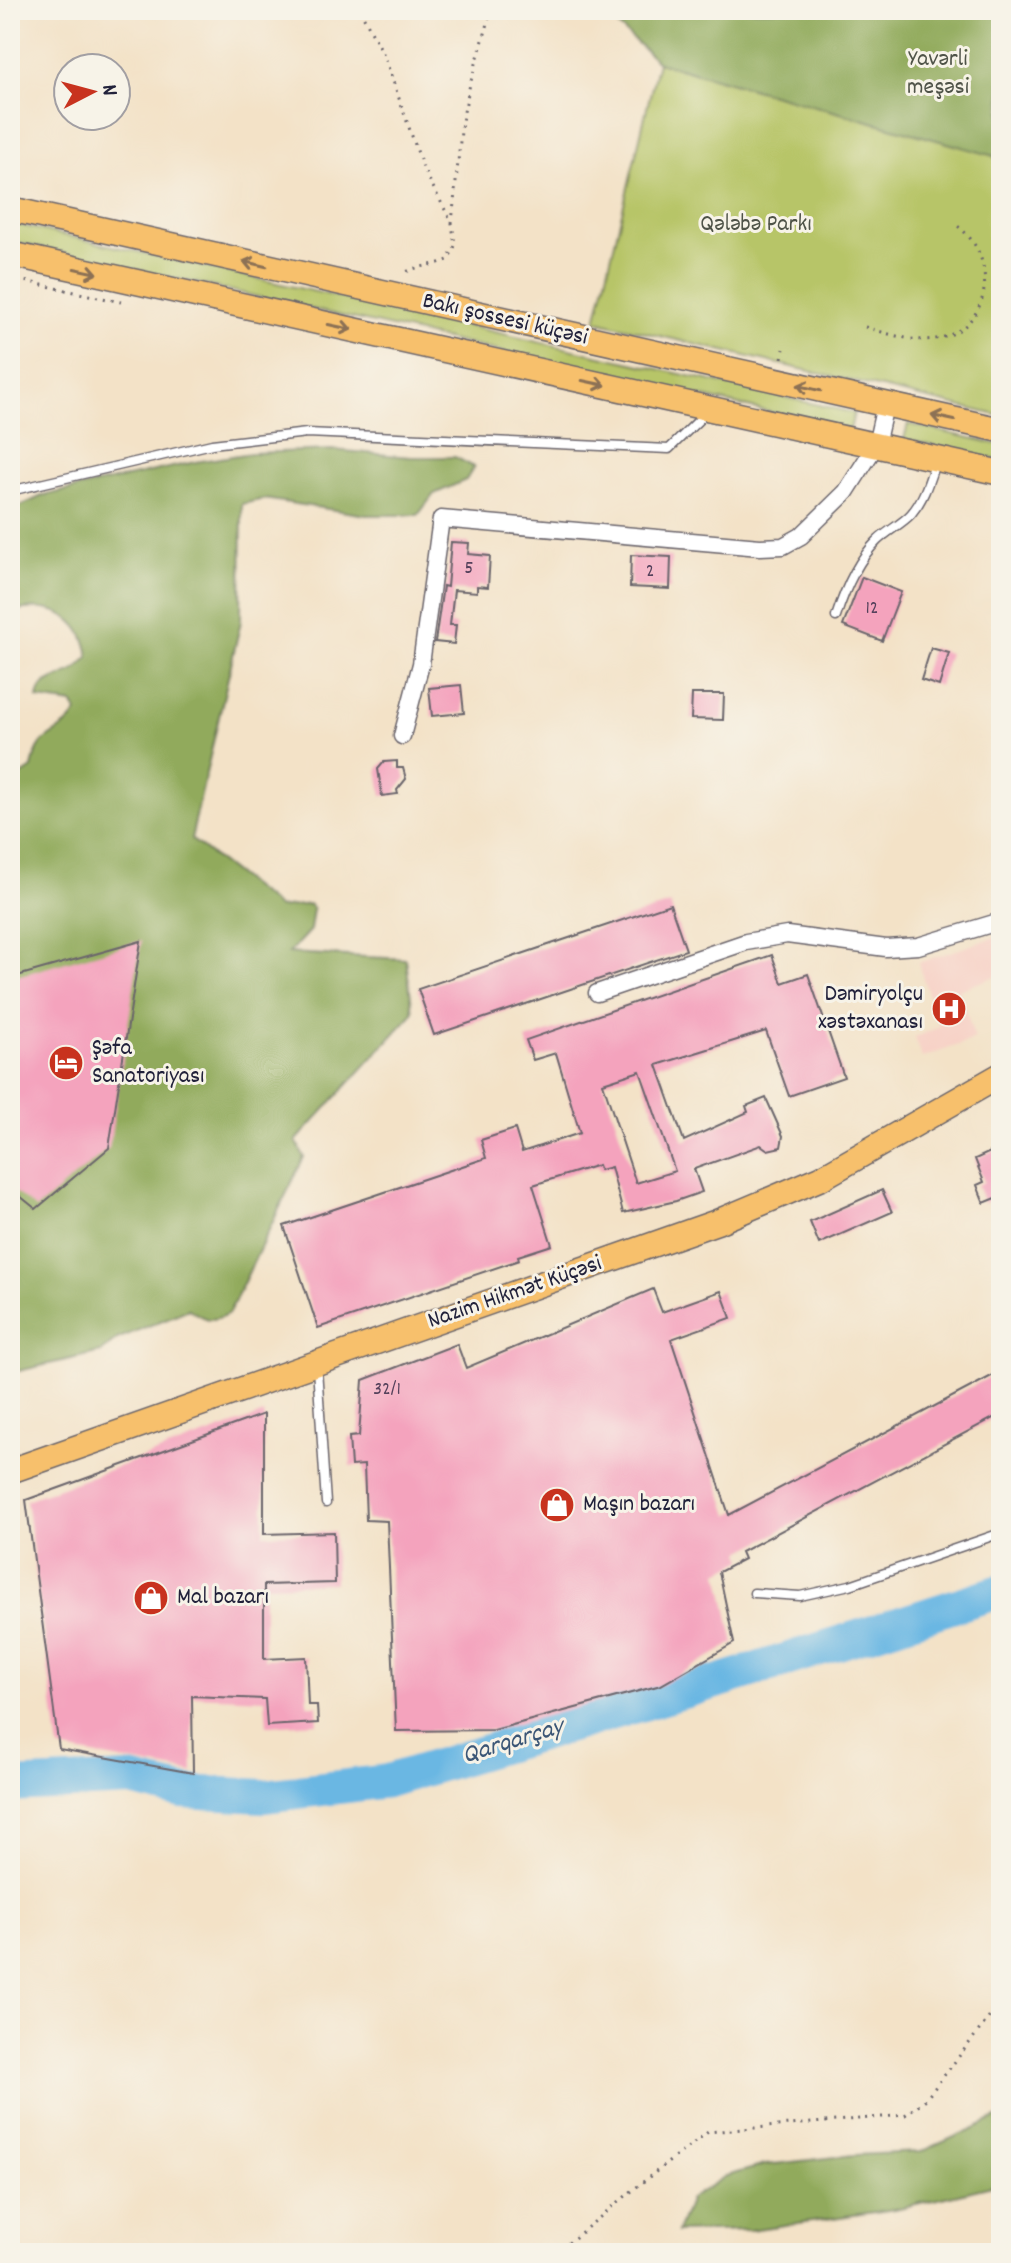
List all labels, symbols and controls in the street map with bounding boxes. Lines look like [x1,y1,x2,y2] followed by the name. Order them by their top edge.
[907,43,969,105] park label: Yavərli meşəsi
[52,52,132,132] north arrow
[92,83,124,97] text: N
[700,208,812,242] park label: Qələbə Parkı
[243,256,268,271] one-way arrow
[73,264,98,279] one-way arrow
[419,284,591,356] street label: Bakı şossesi küçəsi
[327,320,352,335] one-way arrow
[581,376,606,391] one-way arrow
[797,380,823,395] one-way arrow
[931,410,957,425] one-way arrow
[464,555,474,583] house number: 5
[646,558,654,586] house number: 2
[865,595,879,623] house number: 12
[818,978,923,1040] place label: Dəmiryolçu xəstəxanası
[930,990,968,1028] hospital icon: Dəmiryolçu xəstəxanası
[92,1032,205,1094] place label: Şəfa Sanatoriyası
[47,1044,85,1082] hotel icon: Şəfa Sanatoriyası
[423,1247,607,1339] street label: Nazim Hikmət Küçəsi
[373,1376,401,1404] house number: 32/1
[538,1486,576,1524] shop icon: Maşın bazarı
[583,1488,695,1522] place label: Maşın bazarı
[132,1579,170,1617] shop icon: Mal bazarı
[177,1581,269,1615] place label: Mal bazarı
[458,1708,571,1775] water label: Qarqarçay

